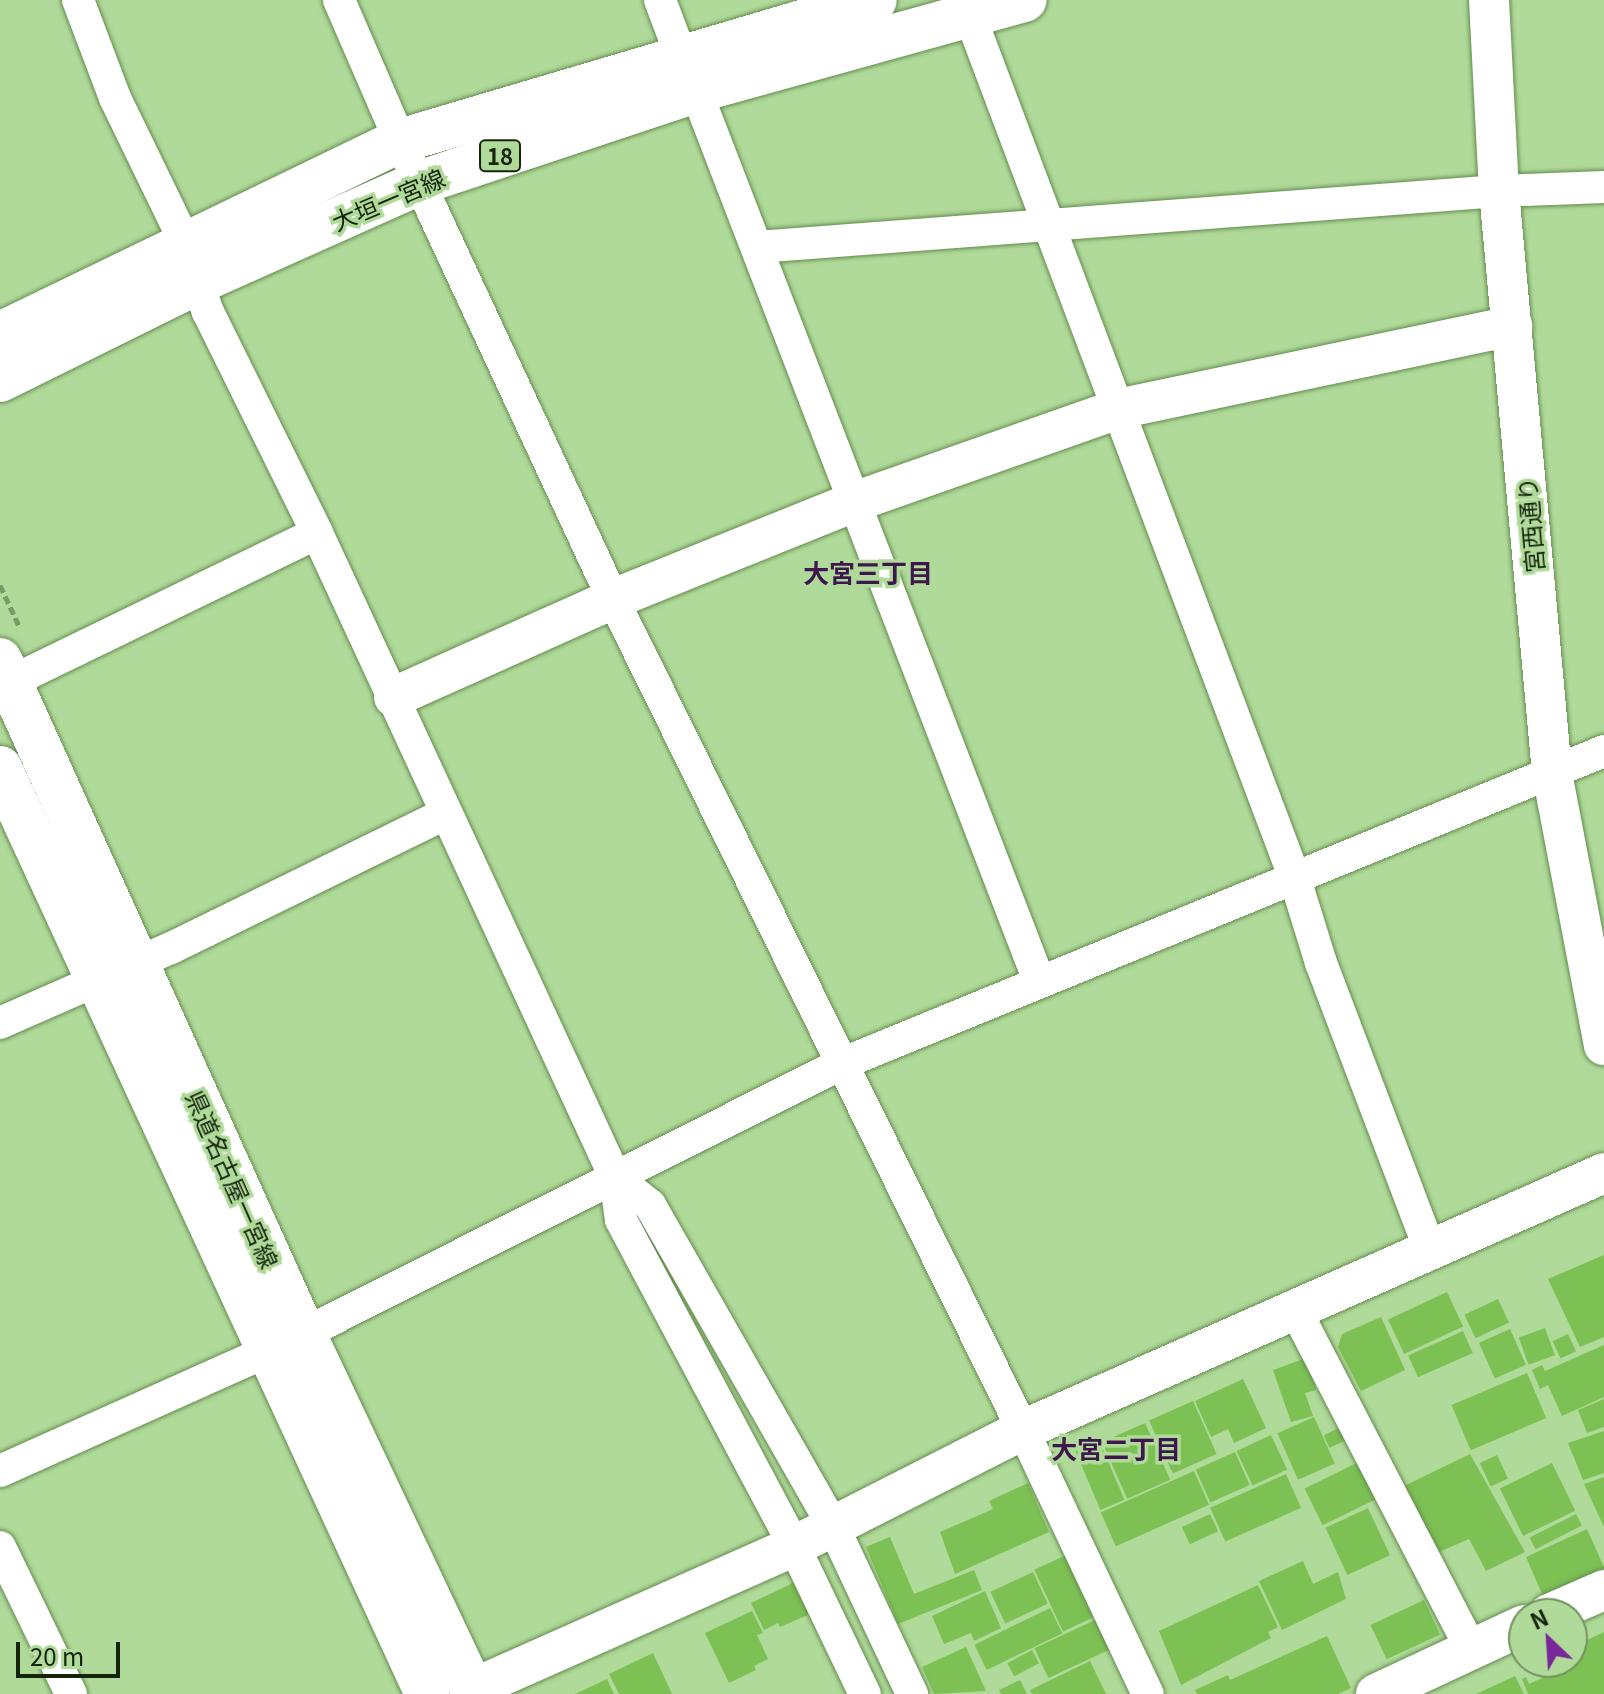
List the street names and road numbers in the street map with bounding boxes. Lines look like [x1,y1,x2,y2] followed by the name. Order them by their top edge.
[478,138,522,174] road number: 18
[327,162,449,236] street label: 大垣一宮線
[1511,476,1549,574] street label: 宮西通り
[181,1085,285,1273] street label: 県道名古屋一宮線

